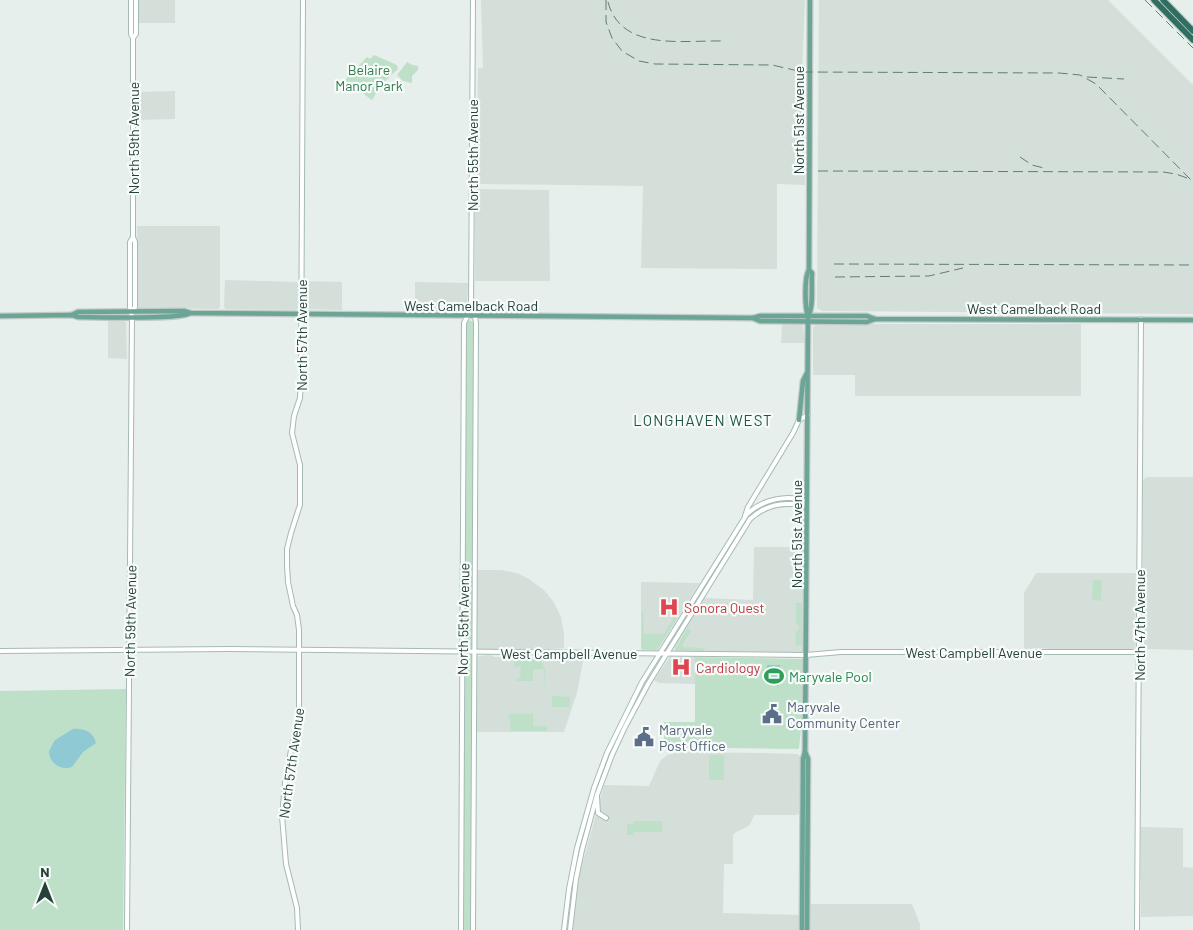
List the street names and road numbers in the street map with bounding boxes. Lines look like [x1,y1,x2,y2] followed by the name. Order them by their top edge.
[790,66,807,174] street label: North 51st Avenue
[125,82,142,194] street label: North 59th Avenue
[464,99,481,211] street label: North 55th Avenue
[293,279,310,391] street label: North 57th Avenue
[404,297,538,314] street label: West Camelback Road
[967,300,1101,317] street label: West Camelback Road
[788,480,805,588] street label: North 51st Avenue
[454,563,472,675] street label: North 55th Avenue
[121,565,139,677] street label: North 59th Avenue
[1131,569,1148,681] street label: North 47th Avenue
[905,644,1043,661] street label: West Campbell Avenue
[500,645,638,662] street label: West Campbell Avenue
[275,707,307,819] street label: North 57th Avenue

